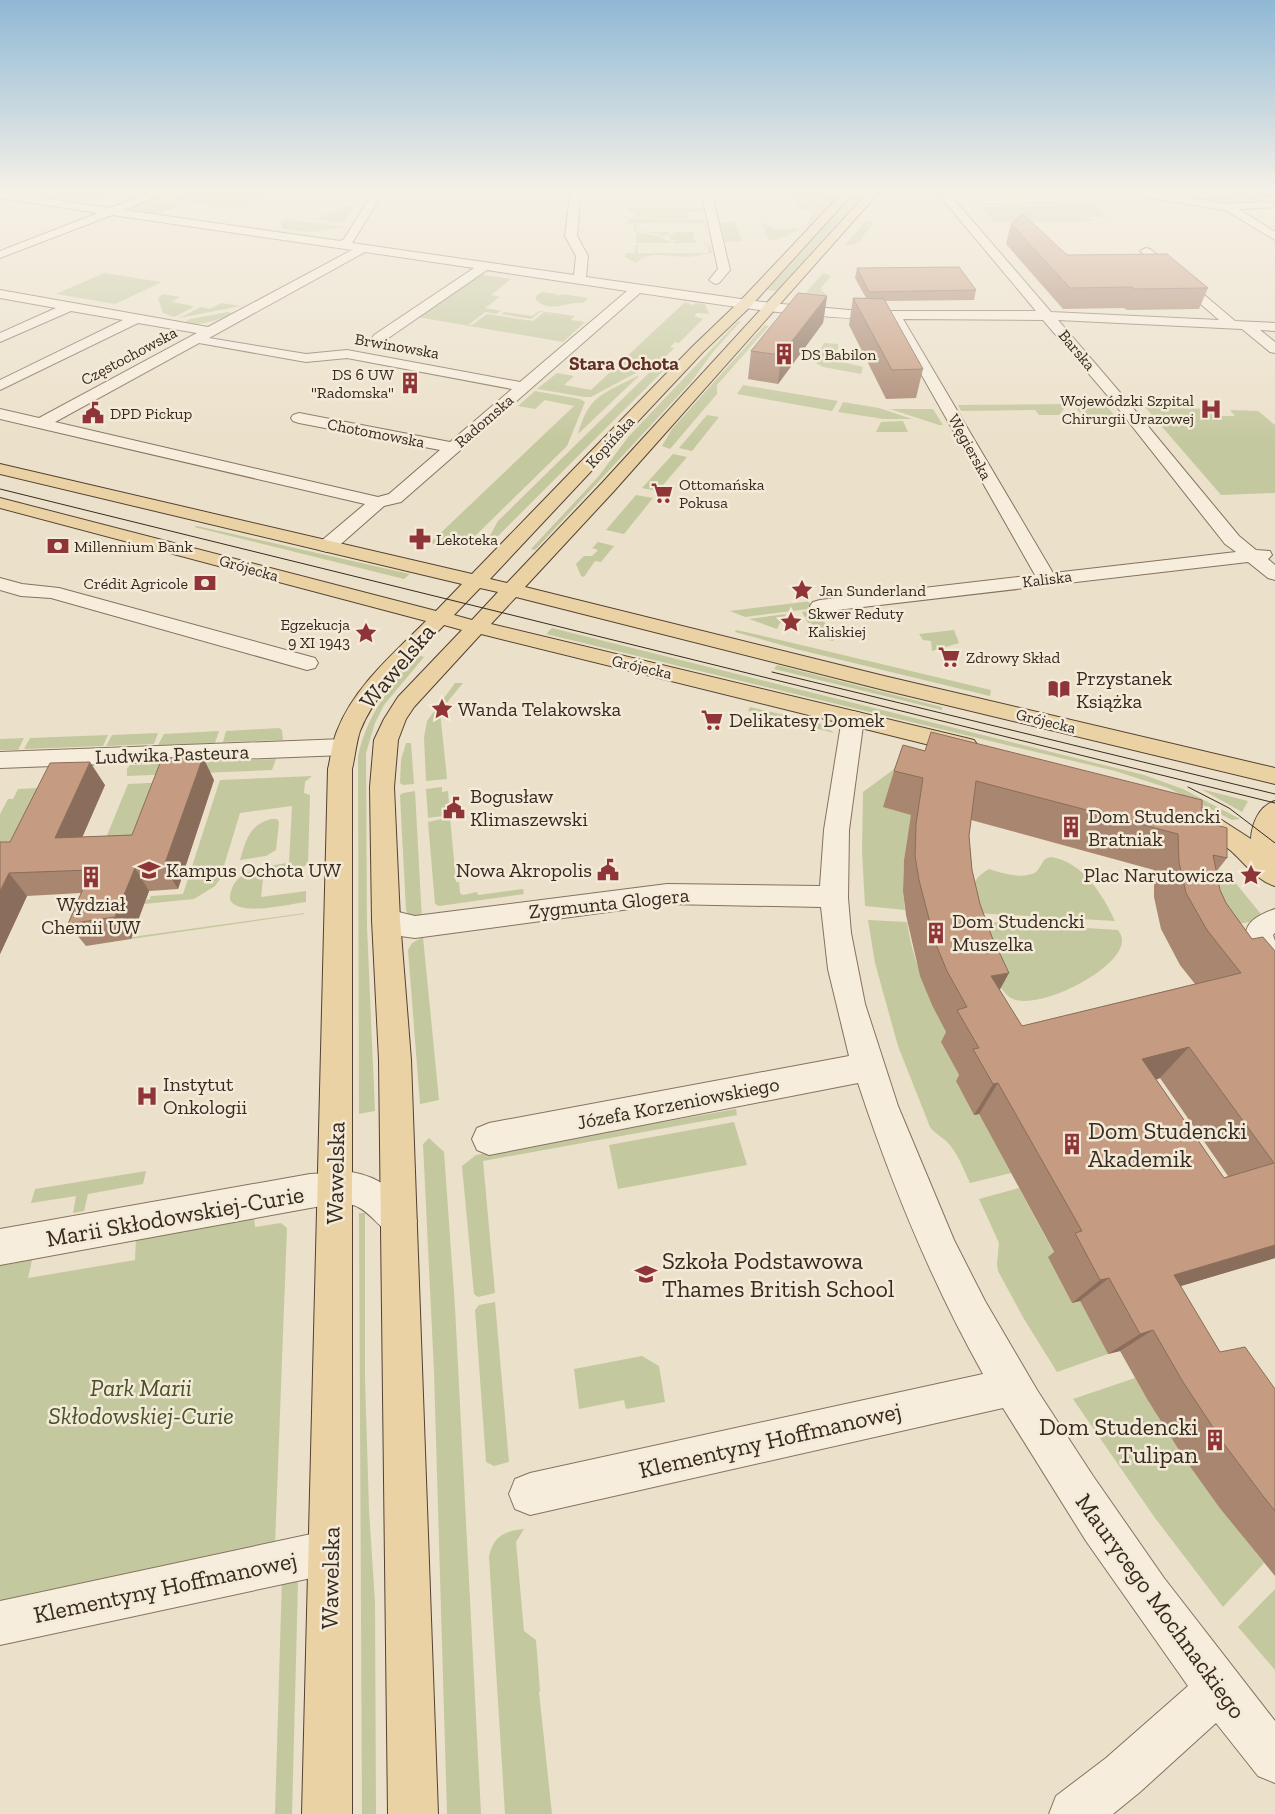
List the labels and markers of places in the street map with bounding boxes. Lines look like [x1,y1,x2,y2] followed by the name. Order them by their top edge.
[771,341,797,367] building icon: DS Babilon
[801,345,877,364] place label: DS Babilon
[311,365,394,402] place label: DS 6 UW "Radomska"
[397,370,423,396] building icon: DS 6 UW "Radomska"
[1060,391,1194,428] place label: Wojewódzki Szpital Chirurgii Urazowej
[1198,396,1224,422] hospital icon: Wojewódzki Szpital Chirurgii Urazowej
[80,400,106,426] public building icon: DPD Pickup
[110,404,192,423] place label: DPD Pickup
[679,475,765,512] place label: Ottomańska Pokusa
[649,480,675,506] supermarket icon: Ottomańska Pokusa
[407,526,433,552] pharmacy icon: Lekoteka
[436,530,498,549] place label: Lekoteka
[45,533,71,559] bank icon: Millennium Bank
[74,537,193,556] place label: Millennium Bank
[192,570,218,596] bank icon: Crédit Agricole
[84,574,188,593] place label: Crédit Agricole
[789,577,815,603] place icon: Jan Sunderland
[819,581,926,600] place label: Jan Sunderland
[808,604,904,641] place label: Skwer Reduty Kaliskiej
[778,609,804,635] place icon: Skwer Reduty Kaliskiej
[280,615,350,652] place label: Egzekucja 9 XI 1943
[353,620,379,646] place icon: Egzekucja 9 XI 1943
[936,644,962,670] supermarket icon: Zdrowy Skład
[966,648,1060,667] place label: Zdrowy Skład
[1076,666,1173,713] place label: Przystanek Książka
[1046,676,1072,702] library icon: Przystanek Książka
[429,696,455,722] place icon: Wanda Telakowska
[458,697,622,721] place label: Wanda Telakowska
[699,707,725,733] supermarket icon: Delikatesy Domek
[729,708,885,732] place label: Delikatesy Domek
[470,784,588,831] place label: Bogusław Klimaszewski
[441,795,467,821] public building icon: Bogusław Klimaszewski
[1088,804,1221,851] place label: Dom Studencki Bratniak
[1058,814,1084,840] building icon: Dom Studencki Bratniak
[136,857,162,883] school or university icon: Kampus Ochota UW
[595,857,621,883] public building icon: Nowa Akropolis
[166,858,342,882] place label: Kampus Ochota UW
[456,858,592,882] place label: Nowa Akropolis
[1238,862,1264,888] place icon: Plac Narutowicza
[1084,863,1234,887] place label: Plac Narutowicza
[78,864,104,890] building icon: Wydział Chemii UW
[41,892,141,939] place label: Wydział Chemii UW
[952,909,1085,956] place label: Dom Studencki Muszelka
[923,920,949,946] building icon: Dom Studencki Muszelka
[163,1072,247,1119] place label: Instytut Onkologii
[134,1083,160,1109] hospital icon: Instytut Onkologii
[1088,1116,1247,1173] place label: Dom Studencki Akademik
[1059,1131,1085,1157] building icon: Dom Studencki Akademik
[662,1246,894,1303] place label: Szkoła Podstawowa Thames British School
[633,1261,659,1287] school or university icon: Szkoła Podstawowa Thames British School
[1039,1412,1198,1469] place label: Dom Studencki Tulipan
[1202,1427,1228,1453] building icon: Dom Studencki Tulipan

